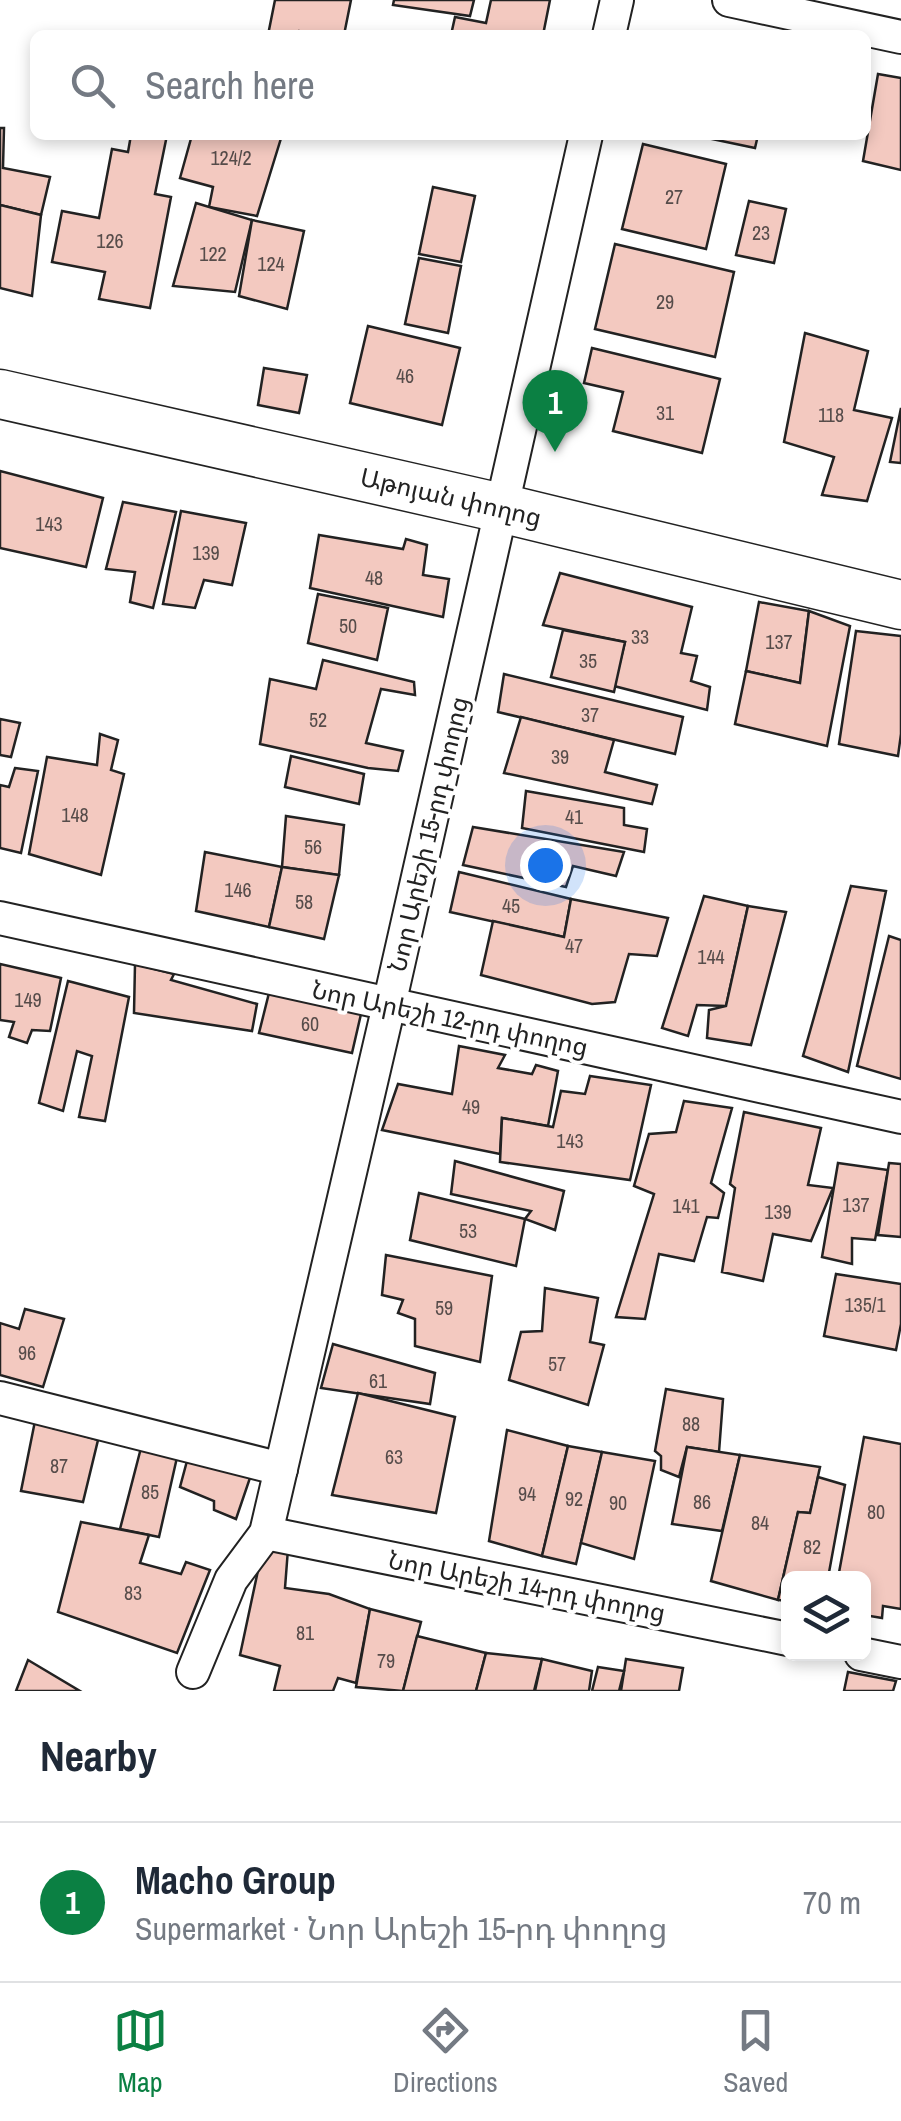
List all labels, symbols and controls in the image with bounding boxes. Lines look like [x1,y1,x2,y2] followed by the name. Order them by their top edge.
[30,30,871,140] search box
[65,58,120,113] icon: search
[145,60,315,111] text: Search here
[210,144,252,171] house number: 124/2
[665,183,683,210] house number: 27
[752,219,770,246] house number: 23
[96,227,124,254] house number: 126
[199,240,227,267] house number: 122
[257,250,285,277] house number: 124
[656,288,674,315] house number: 29
[396,362,414,389] house number: 46
[522,370,588,452] pin: 1
[656,399,674,426] house number: 31
[818,401,844,428] house number: 118
[357,460,545,534] street label: Աթոյան փողոց
[35,510,63,537] house number: 143
[192,539,220,566] house number: 139
[365,564,383,591] house number: 48
[339,612,357,639] house number: 50
[631,623,649,650] house number: 33
[765,628,793,655] house number: 137
[579,647,597,674] house number: 35
[380,693,476,975] street label: Նոր Արեշի 15-րդ փողոց
[581,701,599,728] house number: 37
[309,706,327,733] house number: 52
[551,743,569,770] house number: 39
[61,801,89,828] house number: 148
[565,803,583,830] house number: 41
[304,833,322,860] house number: 56
[520,840,571,891] your location
[224,876,252,903] house number: 146
[295,888,313,915] house number: 58
[502,892,520,919] house number: 45
[565,932,583,959] house number: 47
[697,943,725,970] house number: 144
[309,972,591,1064] street label: Նոր Արեշի 12-րդ փողոց
[14,986,42,1013] house number: 149
[301,1010,319,1037] house number: 60
[462,1093,480,1120] house number: 49
[556,1127,584,1154] house number: 143
[842,1191,870,1218] house number: 137
[672,1192,700,1219] house number: 141
[764,1198,792,1225] house number: 139
[459,1217,477,1244] house number: 53
[844,1291,886,1318] house number: 135/1
[435,1294,453,1321] house number: 59
[18,1339,36,1366] house number: 96
[548,1350,566,1377] house number: 57
[369,1367,387,1394] house number: 61
[682,1410,700,1437] house number: 88
[385,1443,403,1470] house number: 63
[50,1452,68,1479] house number: 87
[141,1478,159,1505] house number: 85
[518,1480,536,1507] house number: 94
[565,1485,583,1512] house number: 92
[693,1488,711,1515] house number: 86
[609,1489,627,1516] house number: 90
[867,1498,885,1525] house number: 80
[751,1509,769,1536] house number: 84
[803,1533,821,1560] house number: 82
[386,1542,668,1630] street label: Նոր Արեշի 14-րդ փողոց
[781,1571,871,1661] map controls
[781,1571,871,1661] button: layers
[124,1579,142,1606] house number: 83
[296,1619,314,1646] house number: 81
[377,1647,395,1674] house number: 79
[40,1728,157,1784] text: Nearby
[135,1855,336,1906] text: Macho Group
[65,1881,80,1924] text: 1
[803,1881,861,1924] text: 70 m
[135,1907,668,1950] text: Supermarket · Նոր Արեշի 15-րդ փողոց
[113,2003,168,2101] tab: Map
[393,2003,498,2101] tab: Directions
[723,2003,788,2101] tab: Saved

